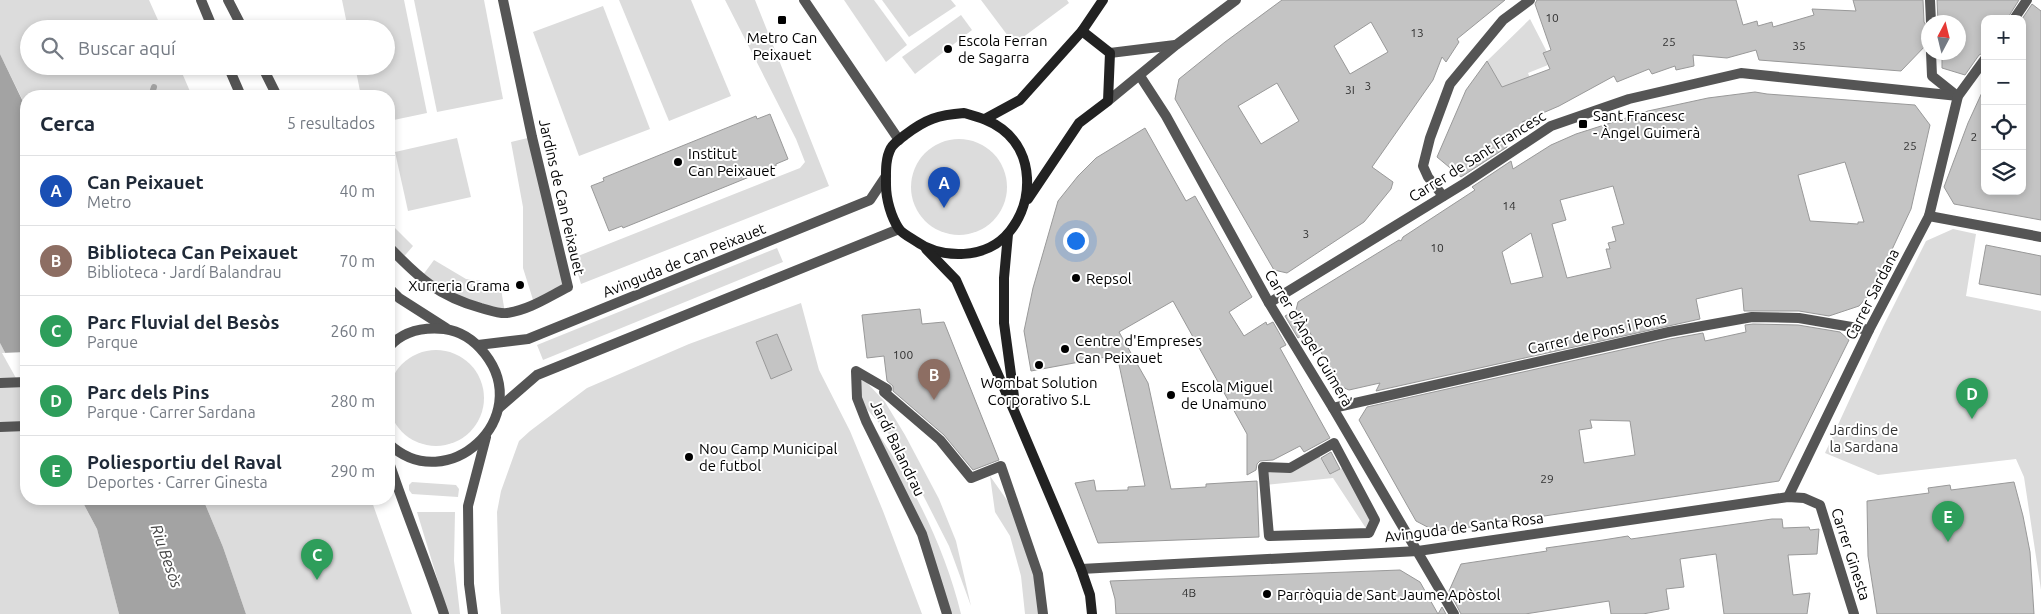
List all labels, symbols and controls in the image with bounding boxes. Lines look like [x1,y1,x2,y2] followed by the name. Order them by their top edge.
[1545,11,1559,24] house number: 10
[776,14,788,26] marker: Metro Can Peixauet
[1921,15,1966,60] north arrow
[1981,15,2026,195] map controls
[1981,15,2026,60] button: +
[20,20,395,75] search box
[1410,26,1424,39] house number: 13
[747,29,817,63] place label: Metro Can Peixauet
[958,32,1048,66] place label: Escola Ferran de Sagarra
[38,34,66,62] icon: search
[1662,35,1676,48] house number: 25
[78,37,176,59] text: Buscar aquí
[1792,39,1806,52] house number: 35
[942,43,954,55] marker: Escola Ferran de Sagarra
[1981,60,2026,105] button: −
[1365,79,1371,92] house number: 3
[1345,83,1355,96] house number: 3I
[1981,105,2026,150] button: locate
[1406,107,1548,205] street label: Carrer de Sant Francesc
[1593,107,1700,141] place label: Sant Francesc - Àngel Guimerà
[40,111,95,135] text: Cerca
[287,114,375,132] text: 5 resultados
[536,117,588,277] street label: Jardins de Can Peixauet
[1577,118,1589,130] marker: Sant Francesc - Àngel Guimerà
[1971,130,1977,143] house number: 2
[1903,139,1917,152] house number: 25
[688,145,776,179] place label: Institut Can Peixauet
[1981,150,2026,195] button: layers
[672,156,684,168] marker: Institut Can Peixauet
[928,167,960,208] pin: A
[87,171,204,193] text: Can Peixauet
[50,182,62,200] text: A
[339,182,375,200] text: 40 m
[87,193,131,211] text: Metro
[1502,199,1516,212] house number: 14
[600,219,768,301] street label: Avinguda de Can Peixauet
[1303,227,1309,240] house number: 3
[1063,228,1089,254] your location
[87,241,298,263] text: Biblioteca Can Peixauet
[1430,241,1444,254] house number: 10
[1842,246,1902,342] street label: Carrer Sardana
[51,252,61,270] text: B
[339,252,375,270] text: 70 m
[87,263,282,281] text: Biblioteca · Jardí Balandrau
[1261,267,1357,409] street label: Carrer d'Àngel Guimerà
[1086,270,1132,287] place label: Repsol
[1070,272,1082,284] marker: Repsol
[408,277,510,294] place label: Xurreria Grama
[514,279,526,291] marker: Xurreria Grama
[1526,309,1668,357] street label: Carrer de Pons i Pons
[87,311,279,333] text: Parc Fluvial del Besòs
[51,322,61,340] text: C
[330,322,375,340] text: 260 m
[1075,332,1202,366] place label: Centre d'Empreses Can Peixauet
[87,333,138,351] text: Parque
[1059,343,1071,355] marker: Centre d'Empreses Can Peixauet
[893,348,913,361] house number: 100
[918,359,950,400] pin: B
[1033,359,1045,371] marker: Wombat Solution Corporativo S.L
[980,374,1098,408] place label: Wombat Solution Corporativo S.L
[1181,378,1273,412] place label: Escola Miguel de Unamuno
[1956,378,1988,419] pin: D
[87,381,209,403] text: Parc dels Pins
[1165,389,1177,401] marker: Escola Miguel de Unamuno
[50,392,62,410] text: D
[330,392,375,410] text: 280 m
[867,397,929,499] street label: Jardí Balandrau
[87,403,256,421] text: Parque · Carrer Sardana
[1829,421,1899,455] park label: Jardins de la Sardana
[699,440,837,474] place label: Nou Camp Municipal de futbol
[87,451,282,473] text: Poliesportiu del Raval
[683,451,695,463] marker: Nou Camp Municipal de futbol
[51,462,61,480] text: E
[330,462,375,480] text: 290 m
[1540,472,1554,485] house number: 29
[87,473,268,491] text: Deportes · Carrer Ginesta
[1932,501,1964,542] pin: E
[1828,506,1874,602] street label: Carrer Ginesta
[1383,509,1545,545] street label: Avinguda de Santa Rosa
[148,522,186,590] water label: Riu Besòs
[301,539,333,580] pin: C
[1182,586,1196,599] house number: 4B
[1277,586,1501,603] place label: Parròquia de Sant Jaume Apòstol
[1261,588,1273,600] marker: Parròquia de Sant Jaume Apòstol

